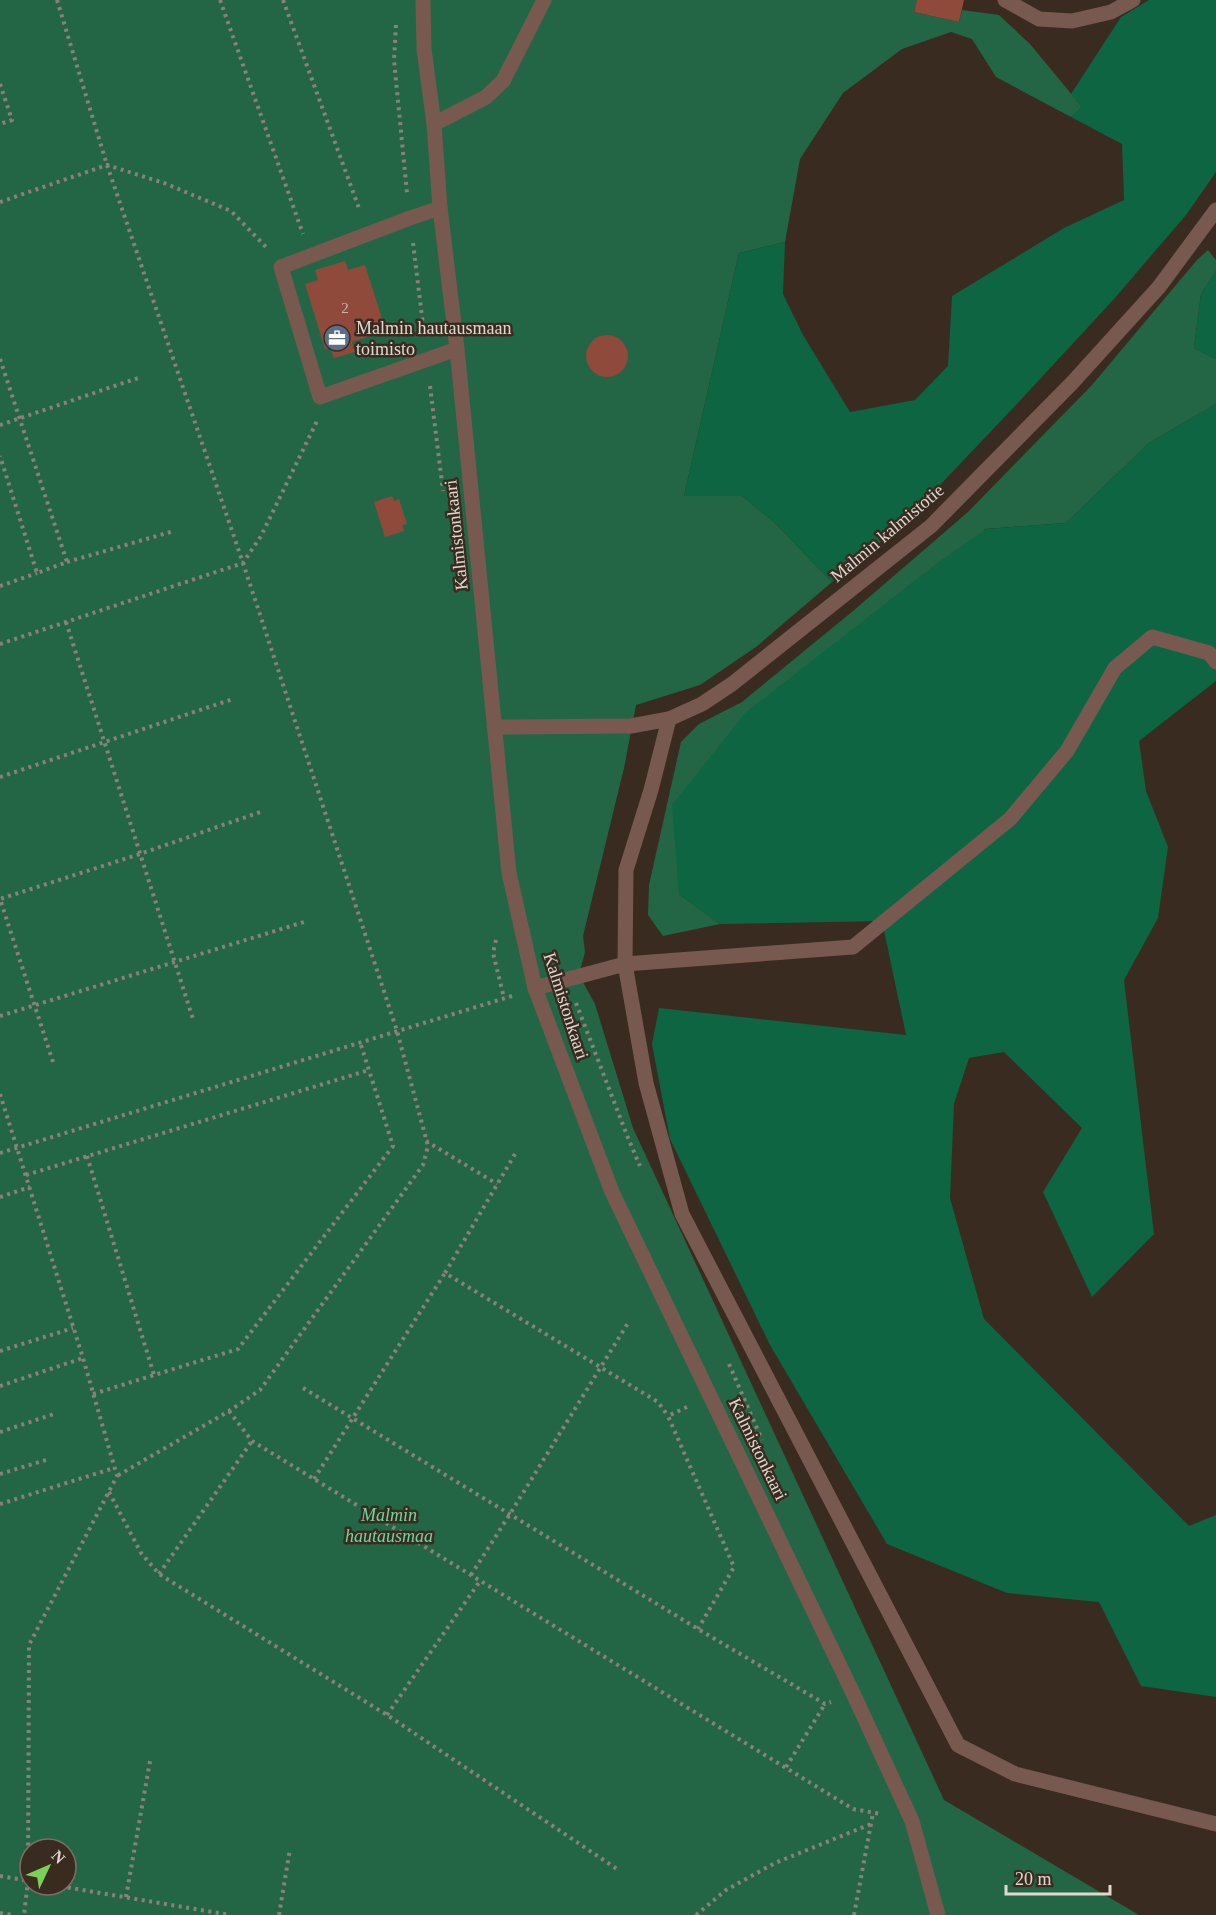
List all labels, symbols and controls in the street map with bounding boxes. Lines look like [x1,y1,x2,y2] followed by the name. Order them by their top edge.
[341,300,349,316] house number: 2
[356,318,511,359] place label: Malmin hautausmaan toimisto
[322,323,352,353] office icon: Malmin hautausmaan toimisto
[440,479,472,591] street label: Kalmistonkaari
[826,480,948,586] street label: Malmin kalmistotie
[539,950,593,1062] street label: Kalmistonkaari
[725,1395,791,1503] street label: Kalmistonkaari
[345,1505,433,1546] park label: Malmin hautausmaa
[18,1837,78,1897] north arrow
[48,1847,69,1867] text: N
[1006,1858,1110,1896] scale bar
[1015,1869,1052,1889] text: 20 m

